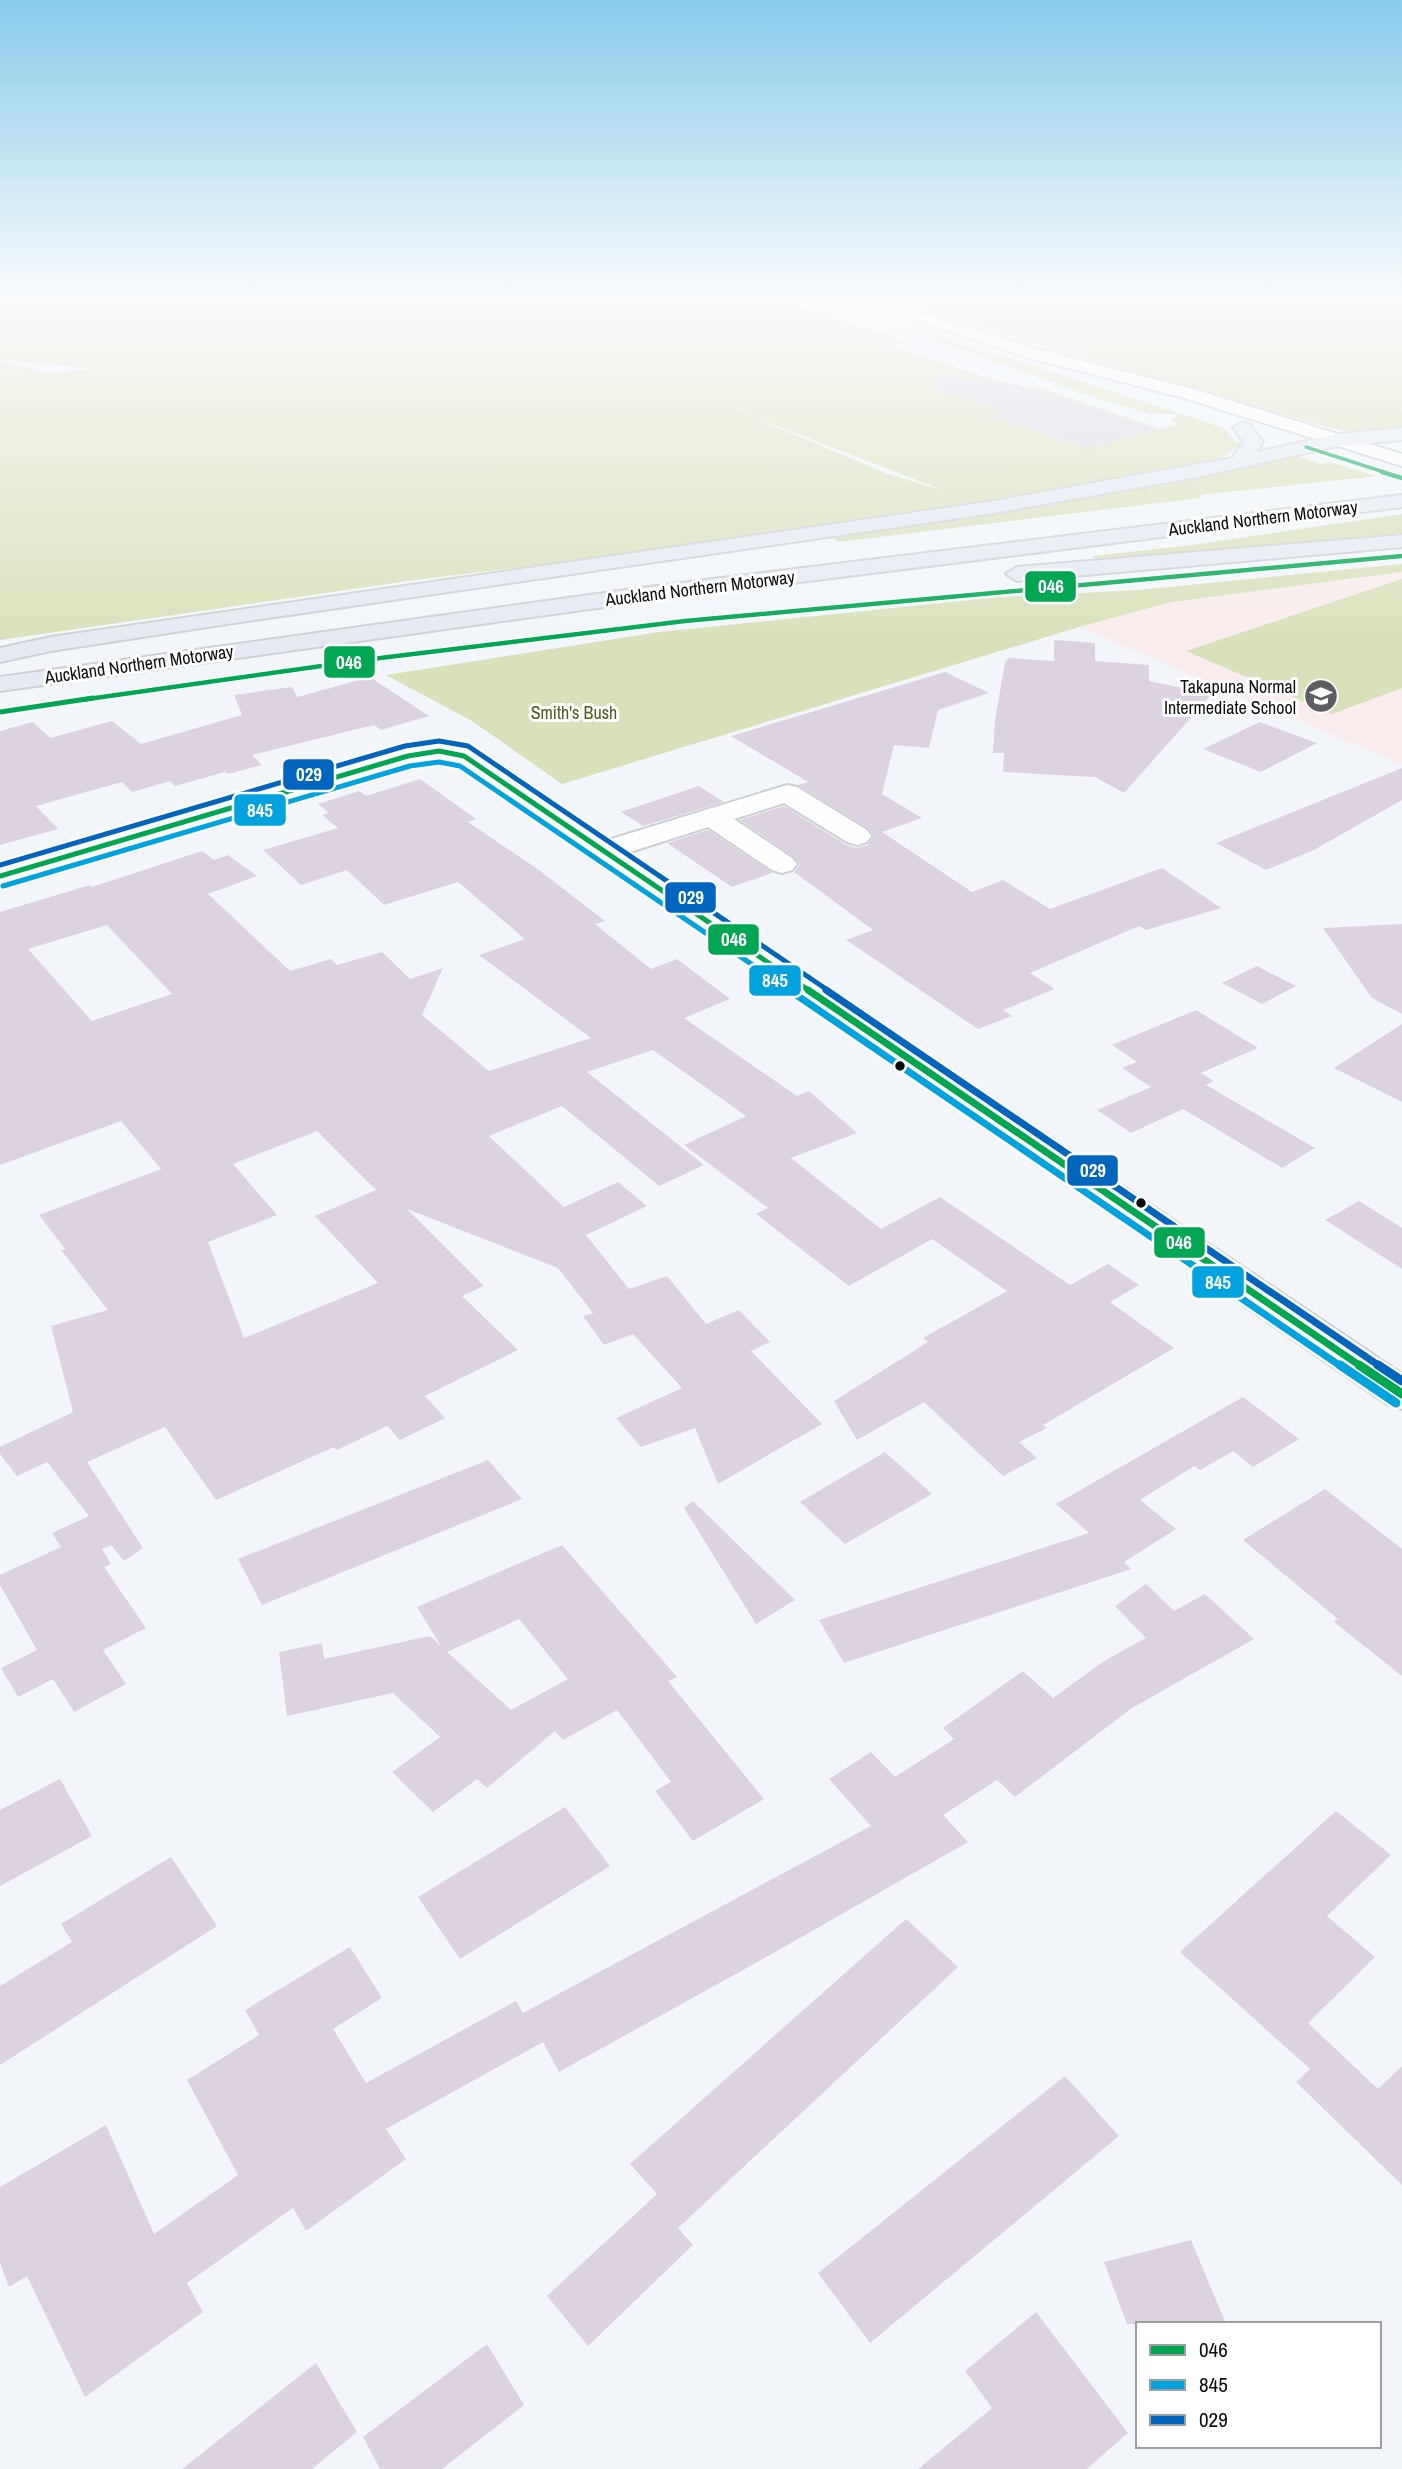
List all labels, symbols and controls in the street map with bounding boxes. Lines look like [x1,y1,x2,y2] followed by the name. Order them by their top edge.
[1166,494,1360,542] street label: Auckland Northern Motorway
[603,564,797,612] street label: Auckland Northern Motorway
[1024,570,1077,603] line badge: 046
[1038,573,1064,599] text: 046
[42,638,236,690] street label: Auckland Northern Motorway
[323,645,376,679] line badge: 046
[336,649,362,675] text: 046
[1164,674,1296,720] place label: Takapuna Normal Intermediate School
[1302,677,1340,715] school or university icon: Takapuna Normal Intermediate School
[531,700,617,725] park label: Smith's Bush
[282,758,335,791] line badge: 029
[296,761,322,787] text: 029
[233,793,287,827] line badge: 845
[247,797,273,823] text: 845
[664,881,717,914] line badge: 029
[678,884,704,910] text: 029
[707,923,760,956] line badge: 046
[721,926,747,952] text: 046
[748,964,802,997] line badge: 845
[762,967,788,993] text: 845
[893,1059,907,1073] unlabelled marker
[1066,1154,1119,1187] line badge: 029
[1080,1157,1106,1183] text: 029
[1134,1196,1148,1210] unlabelled marker
[1153,1226,1206,1259] line badge: 046
[1166,1229,1192,1255] text: 046
[1191,1265,1245,1299] line badge: 845
[1205,1269,1231,1295] text: 845
[1136,2322,1381,2448] legend
[1199,2335,1228,2364] text: 046
[1199,2370,1228,2399] text: 845
[1199,2405,1228,2434] text: 029

